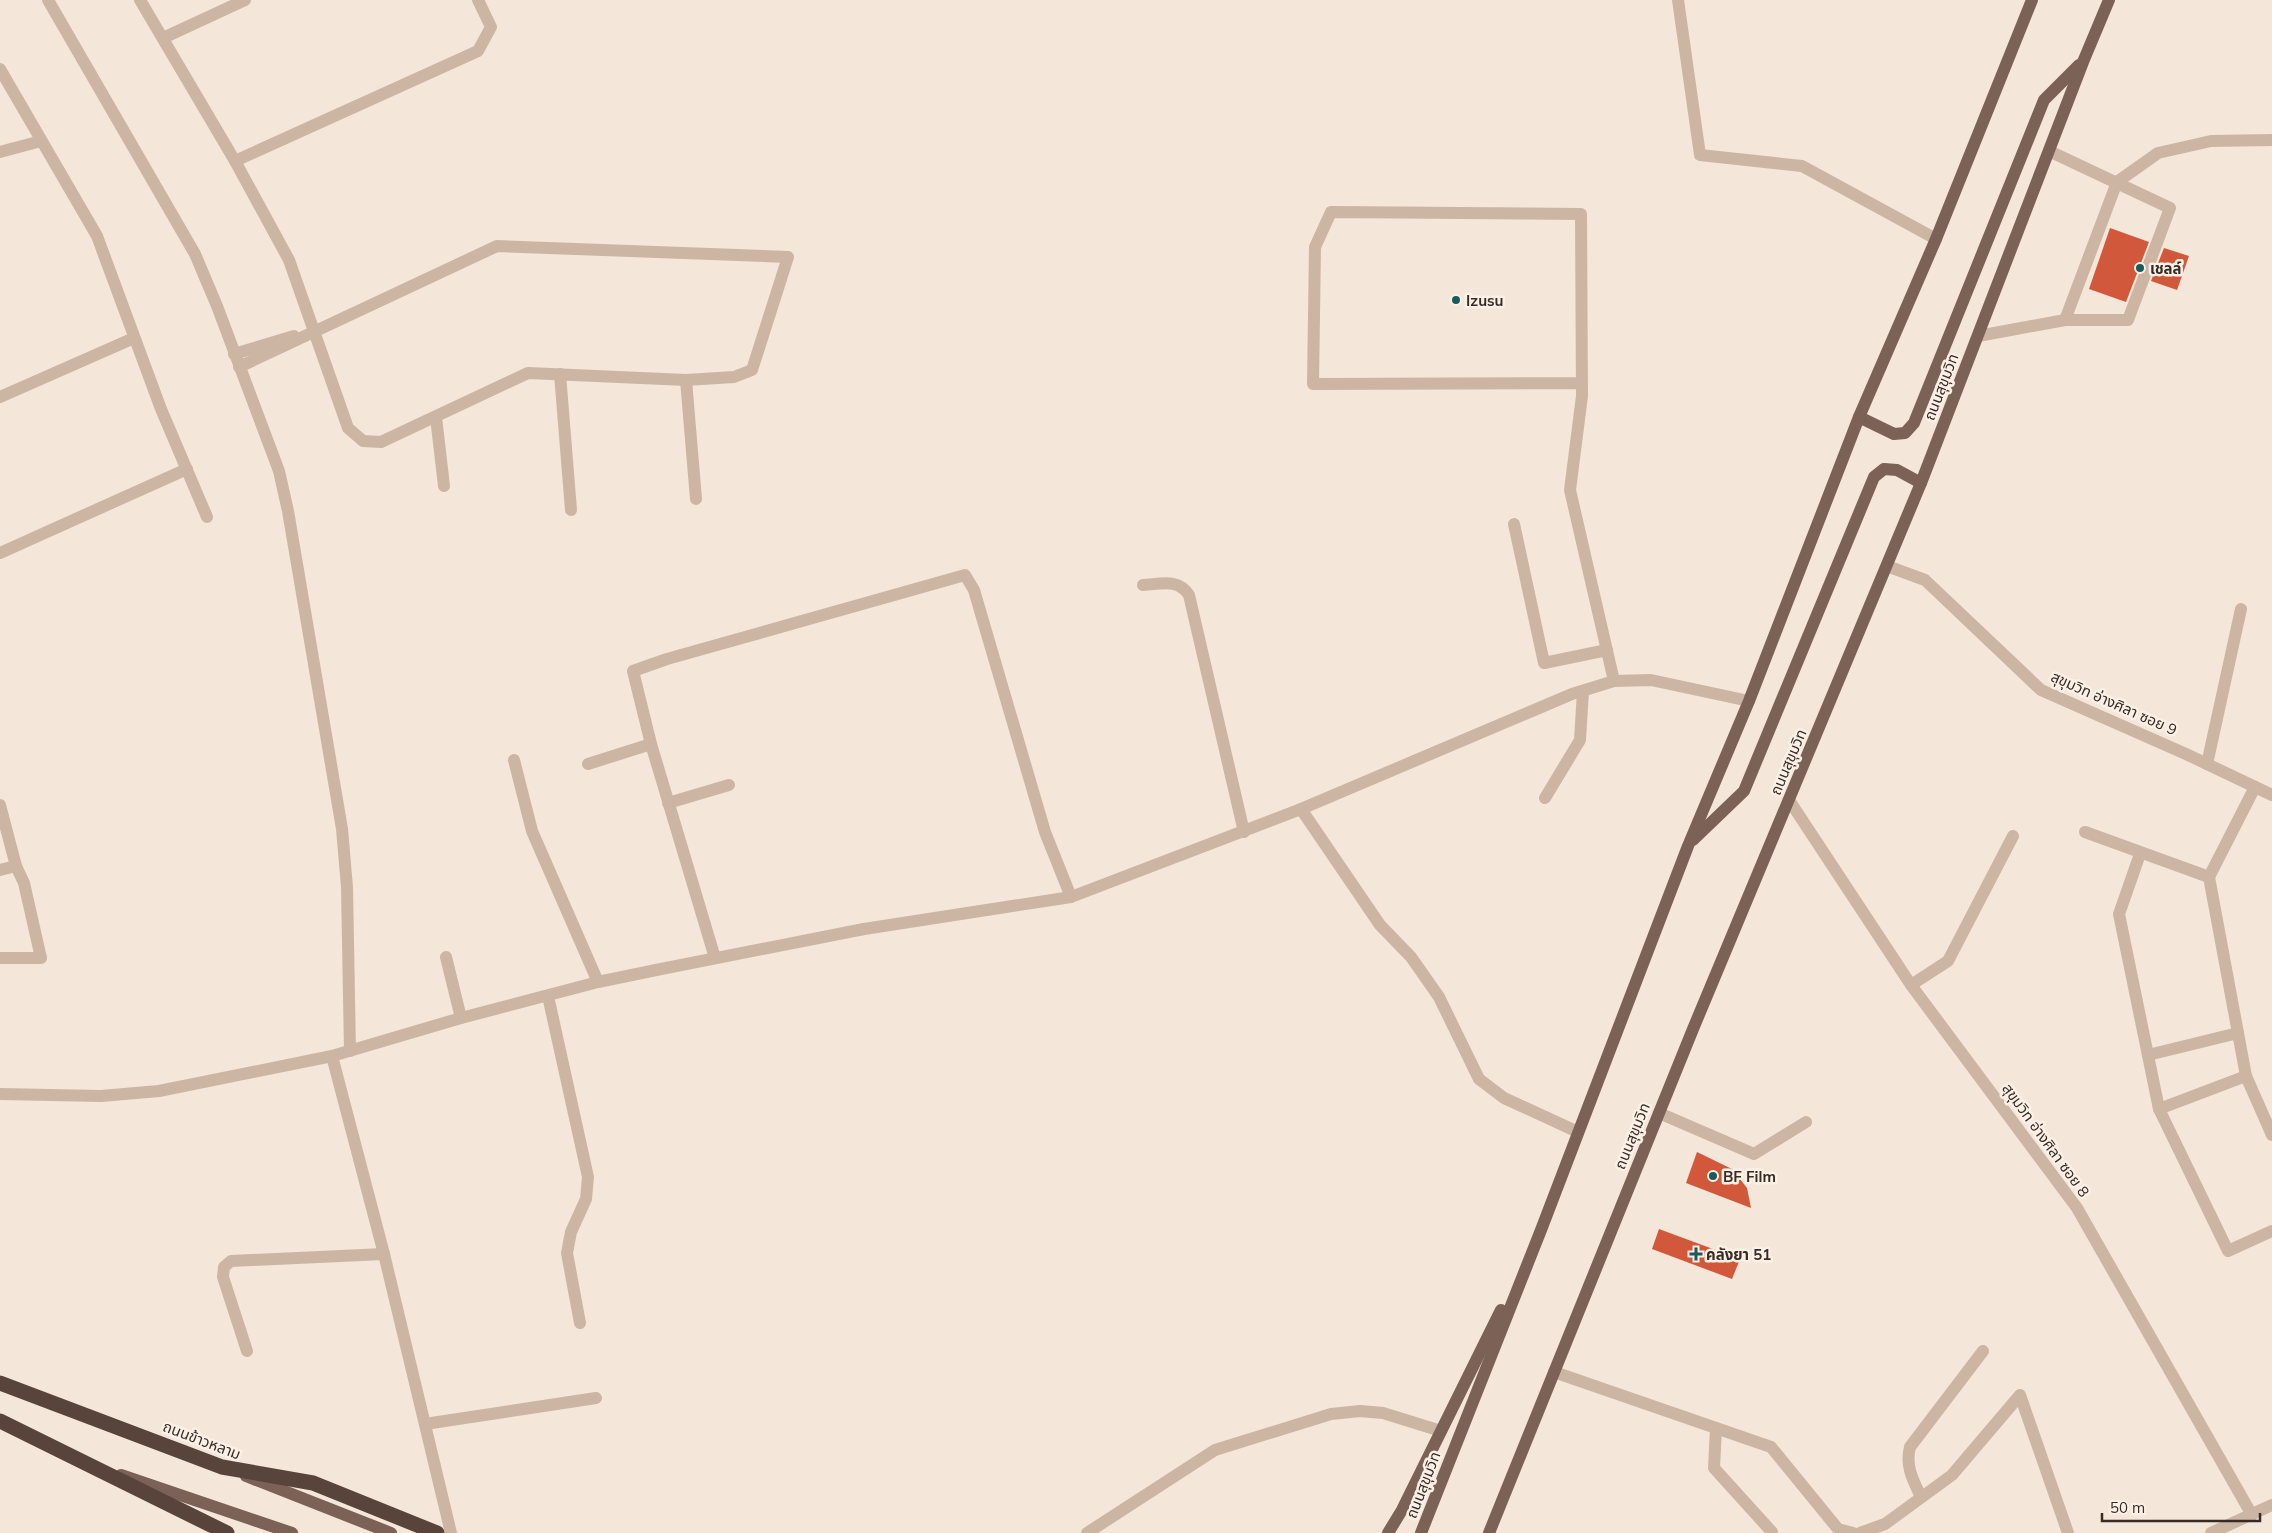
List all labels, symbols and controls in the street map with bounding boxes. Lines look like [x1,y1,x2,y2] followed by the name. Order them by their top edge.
[2150,259,2182,278] place label: เชลล์
[2134,262,2146,274] marker: เชลล์
[1466,291,1504,310] place label: Izusu
[1450,294,1462,306] marker: Izusu
[1920,351,1962,423] street label: ถนนสุขุมวิท
[2048,667,2180,739] street label: สุขุมวิท อ่างศิลา ซอย 9
[1766,726,1810,798] street label: ถนนสุขุมวิท
[1998,1079,2094,1201] street label: สุขุมวิท อ่างศิลา ซอย 8
[1610,1100,1654,1172] street label: ถนนสุขุมวิท
[1723,1167,1776,1186] place label: BF Film
[1707,1170,1719,1182] marker: BF Film
[1706,1245,1771,1264] place label: คลังยา 51
[1690,1248,1702,1260] marker: คลังยา 51
[160,1416,244,1464] street label: ถนนข้าวหลาม
[1402,1449,1444,1521] street label: ถนนสุขุมวิท
[2102,1490,2260,1522] scale bar
[2110,1498,2145,1517] text: 50 m

